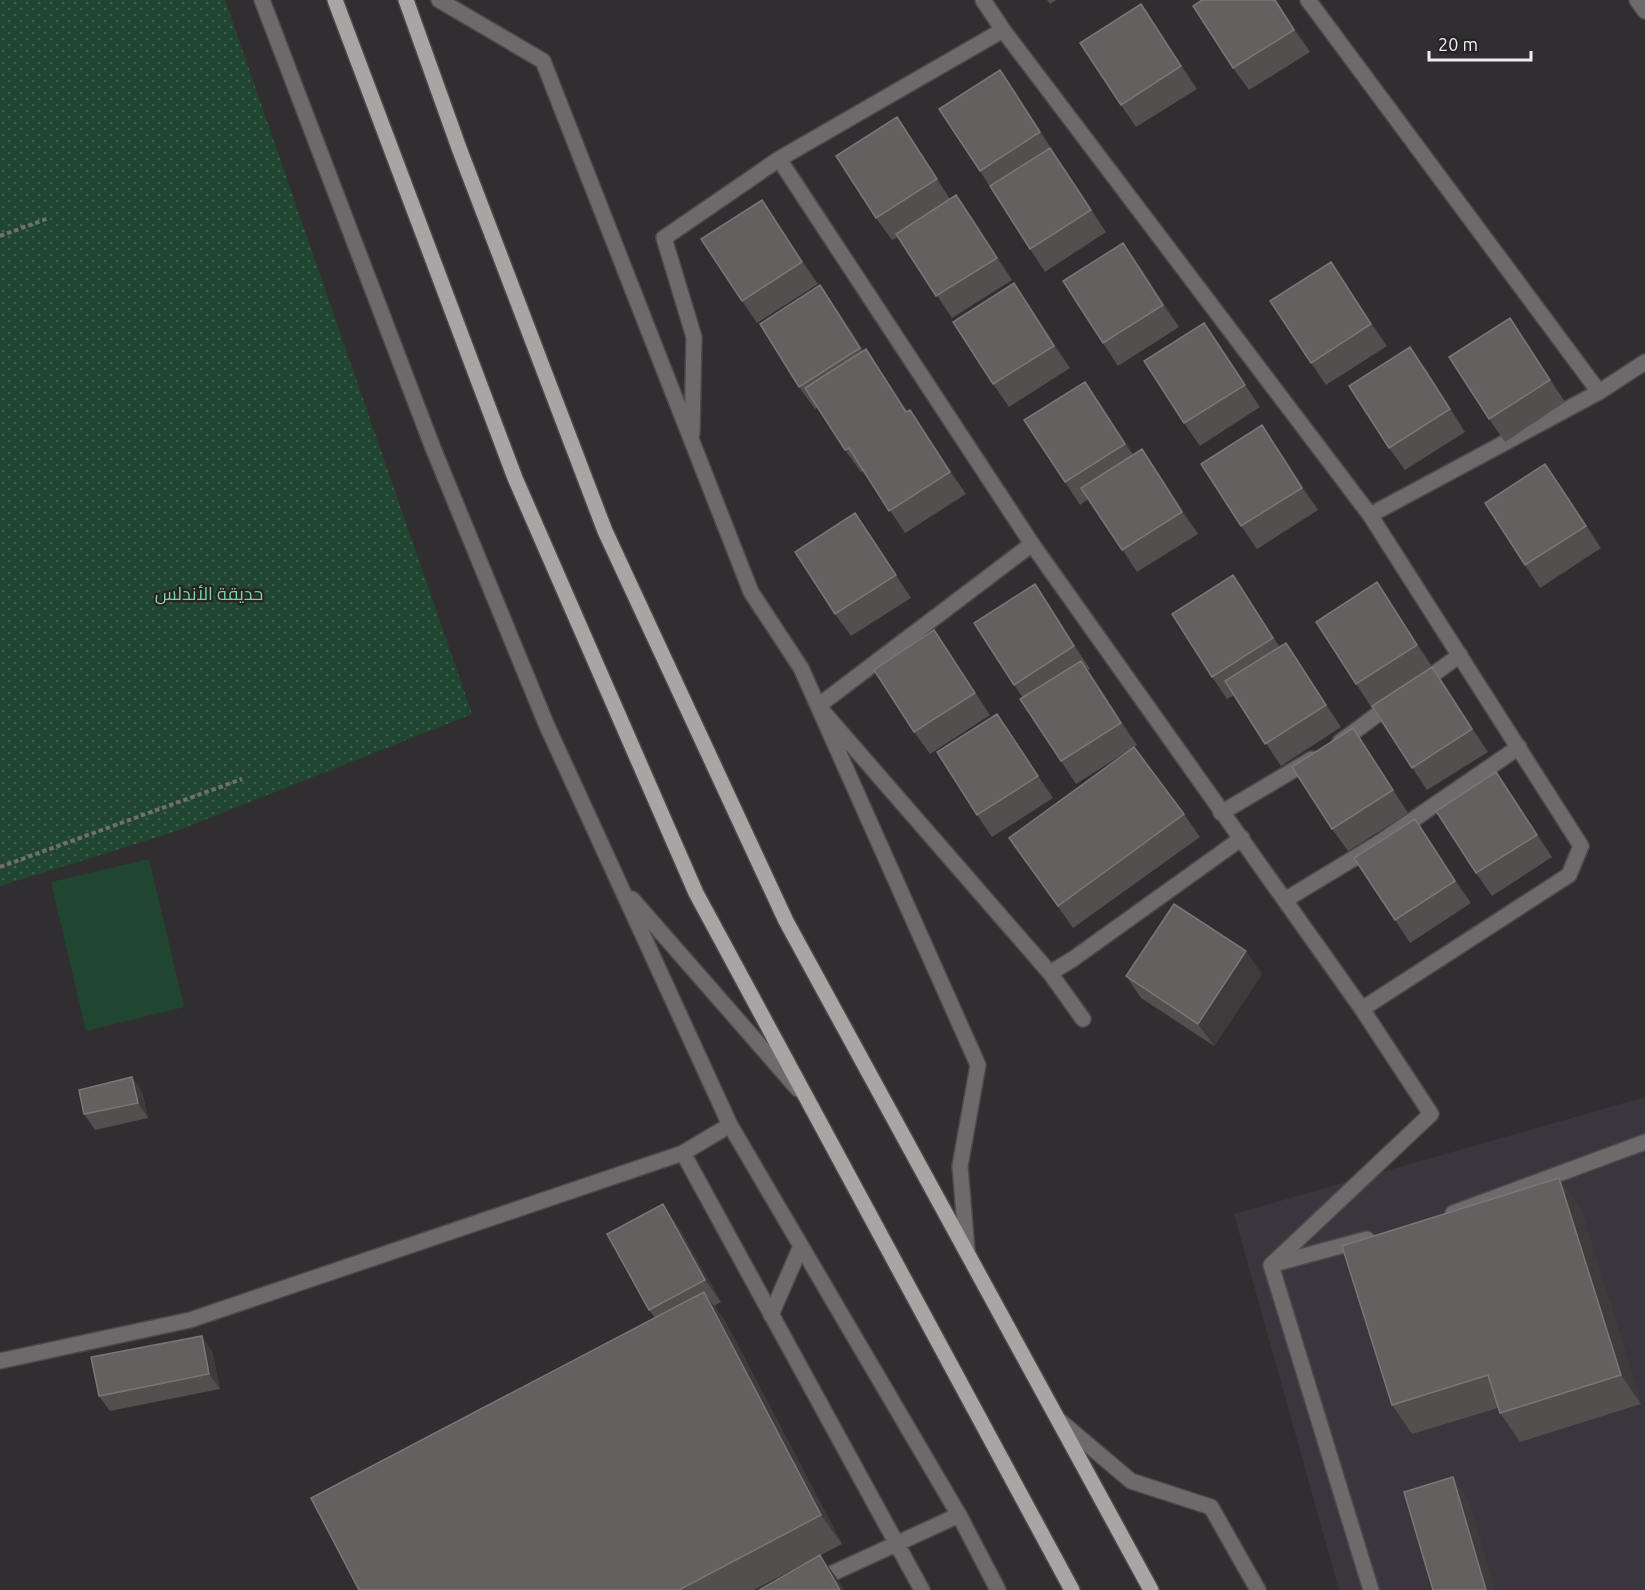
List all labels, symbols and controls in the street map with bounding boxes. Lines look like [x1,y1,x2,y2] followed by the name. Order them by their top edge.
[1429,24,1531,62] scale bar
[1438,34,1478,54] text: 20 m
[155,583,263,605] park label: حديقة الأندلس

